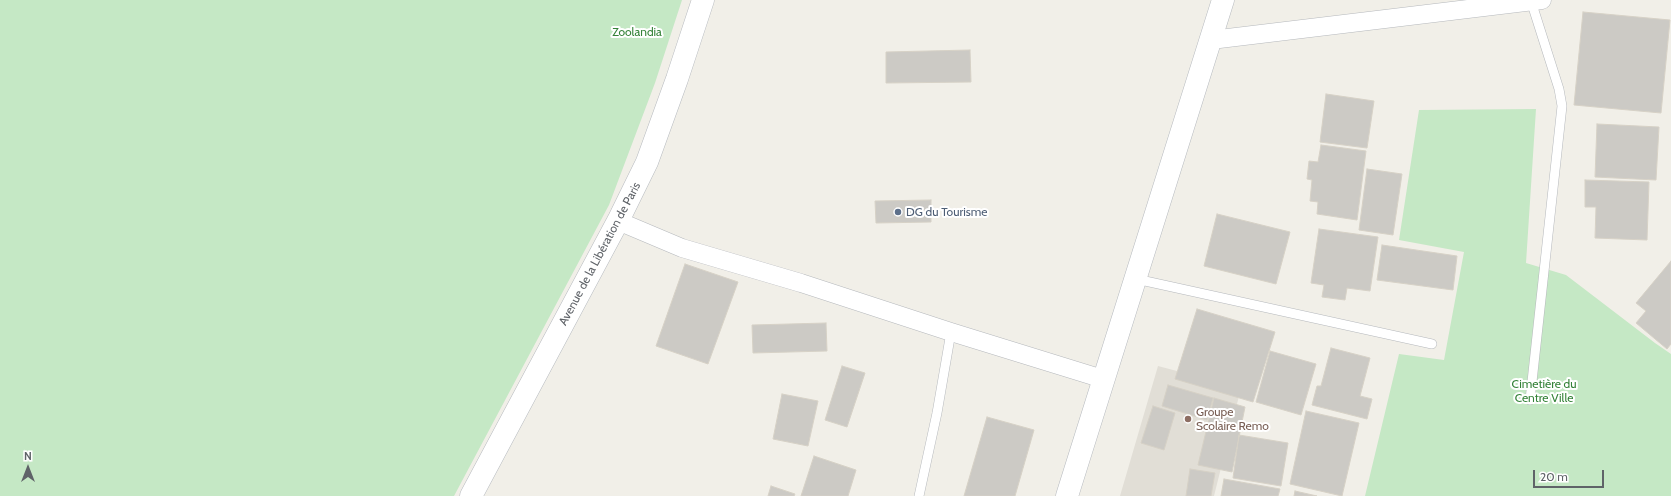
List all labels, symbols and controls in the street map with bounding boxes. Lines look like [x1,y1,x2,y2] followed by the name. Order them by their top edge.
[612,25,662,39] park label: Zoolandia
[556,180,644,328] street label: Avenue de la Libération de Paris
[906,205,987,219] place label: DG du Tourisme
[893,207,903,217] marker: DG du Tourisme
[1511,377,1577,405] park label: Cimetière du Centre Ville
[1196,405,1269,433] place label: Groupe Scolaire Remo
[1183,414,1193,424] marker: Groupe Scolaire Remo
[8,448,48,488] north arrow
[24,449,32,463] text: N
[1535,462,1606,488] scale bar
[1540,469,1568,484] text: 20 m

